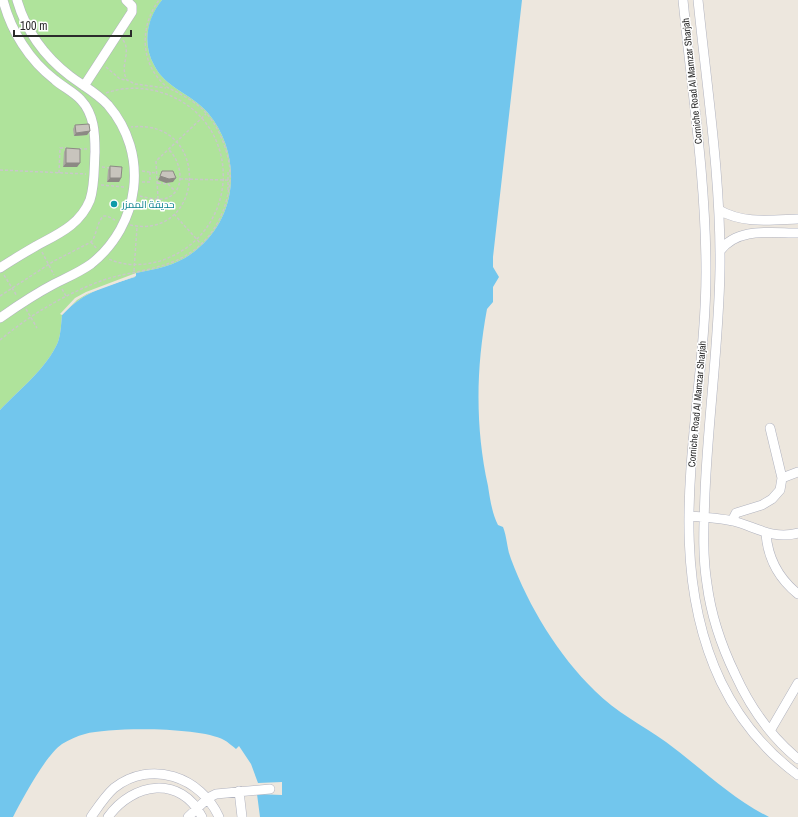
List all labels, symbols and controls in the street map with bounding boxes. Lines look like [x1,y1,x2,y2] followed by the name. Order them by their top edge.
[14,12,131,38] scale bar
[679,17,705,145] street label: Corniche Road Al Mamzar Sharjah
[20,18,47,34] text: 100 m
[121,198,175,211] place label: حديقة الممزر
[109,199,119,209] marker: حديقة الممزر
[685,340,709,468] street label: Corniche Road Al Mamzar Sharjah

